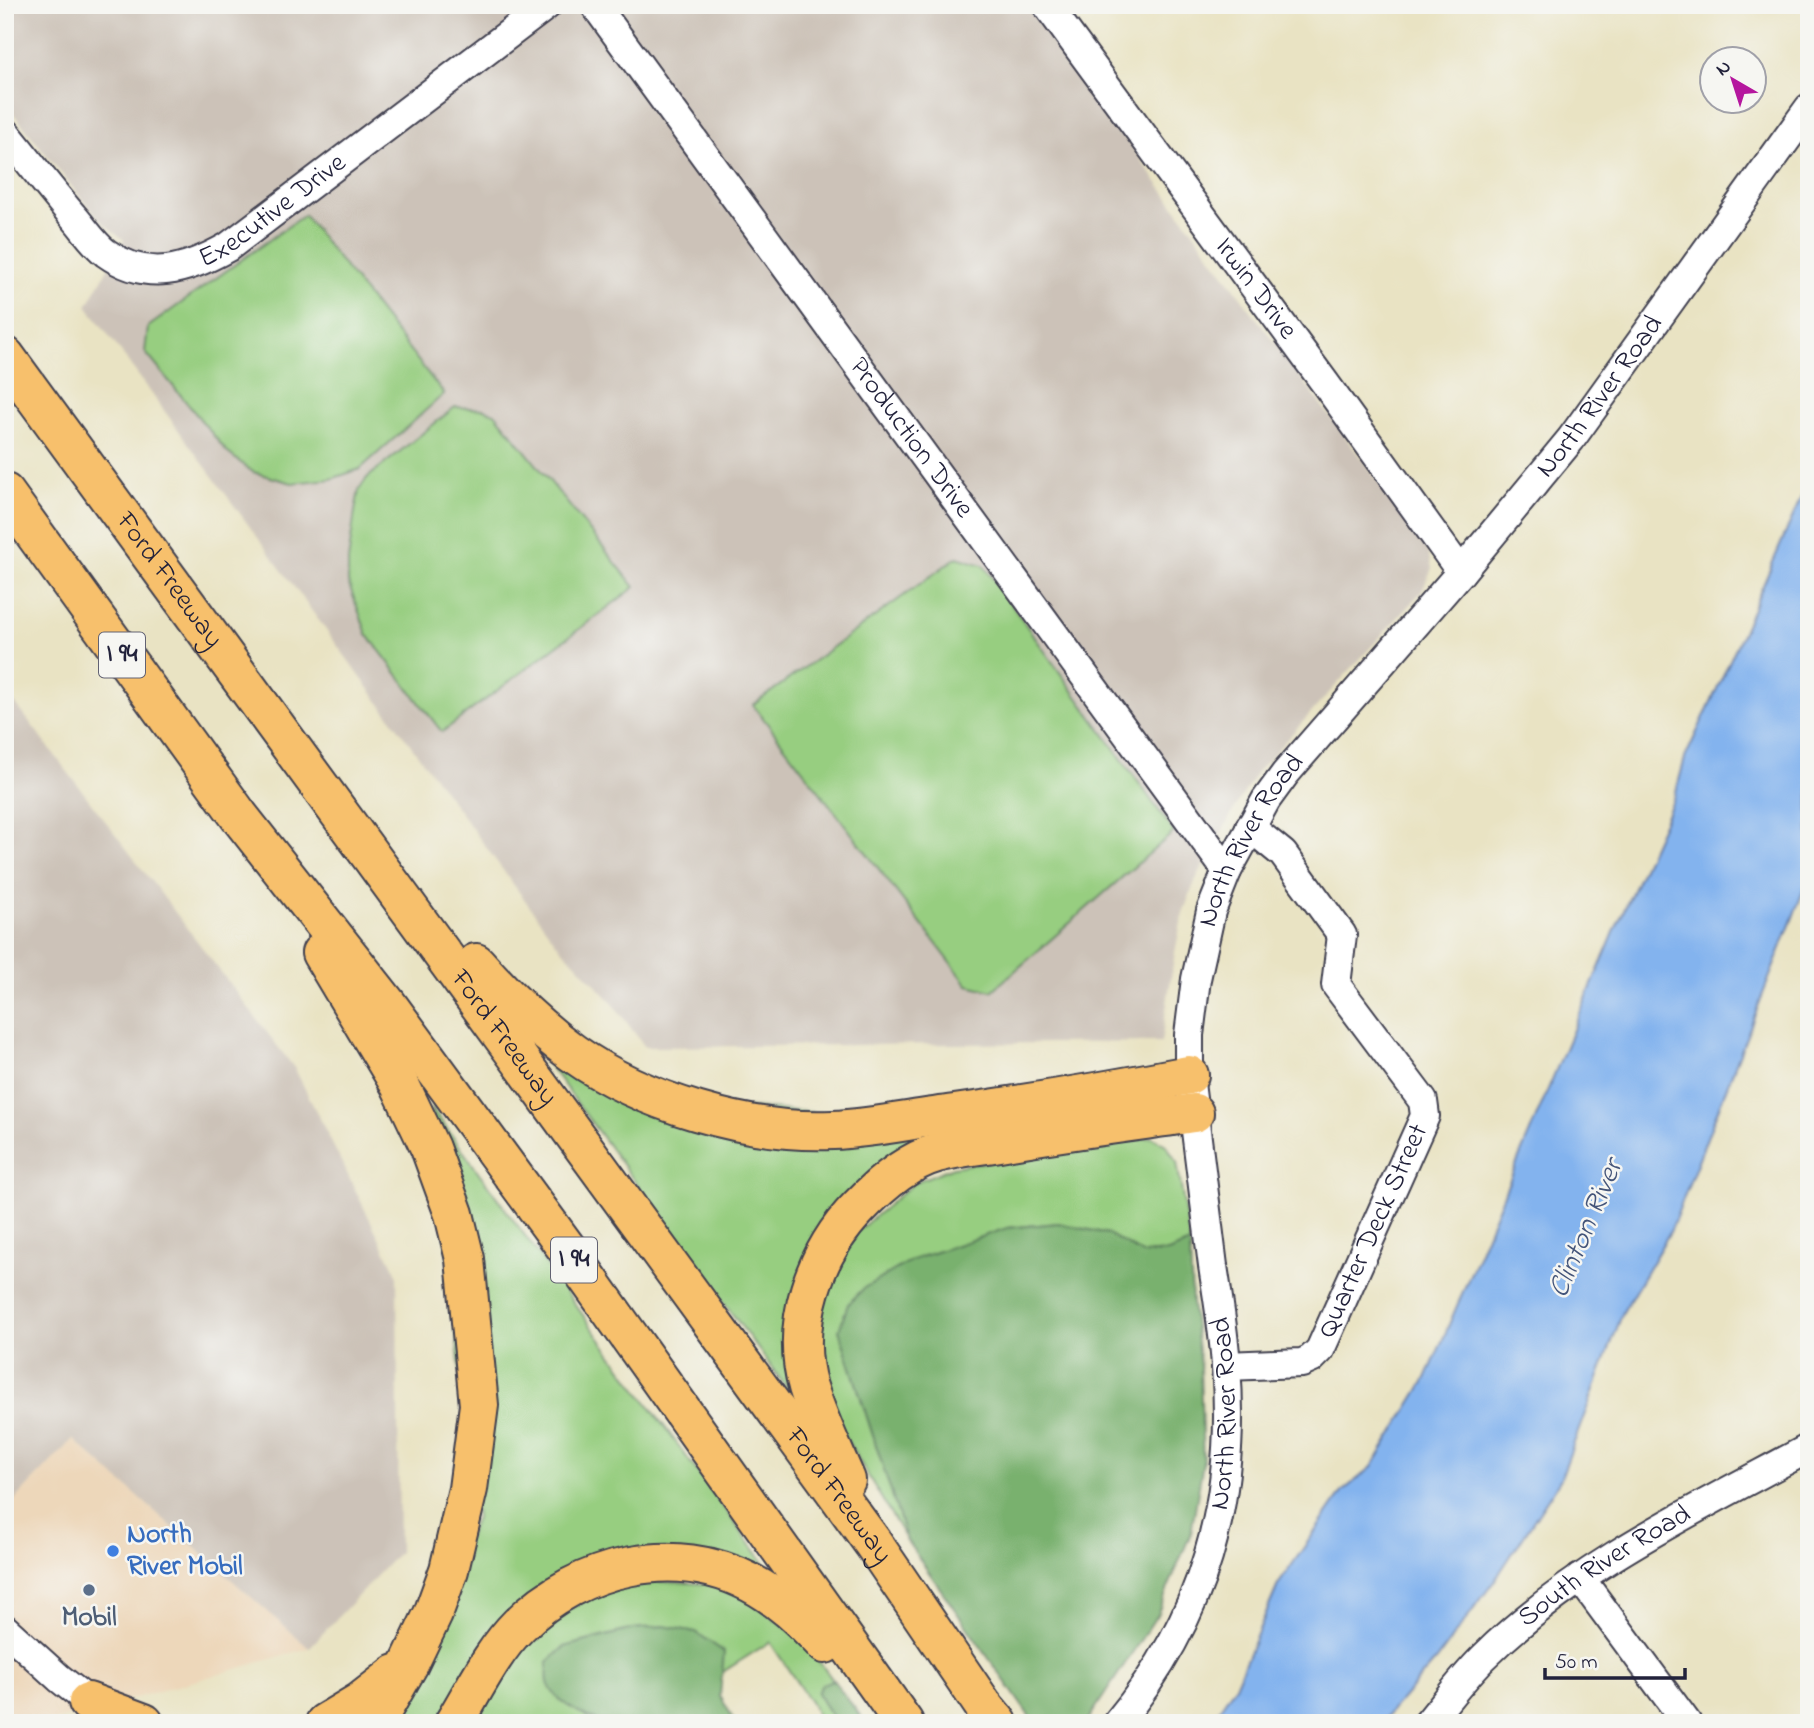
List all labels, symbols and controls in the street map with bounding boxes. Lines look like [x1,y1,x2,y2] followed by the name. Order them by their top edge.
[1699,46,1769,116] north arrow
[1710,54,1737,83] text: N
[192,143,356,279] street label: Executive Drive
[1204,229,1307,349] street label: Irwin Drive
[1526,307,1674,487] street label: North River Road
[838,349,984,527] street label: Production Drive
[105,503,233,657] street label: Ford Freeway
[99,632,145,678] road number: I 94
[1188,744,1315,931] street label: North River Road
[439,960,568,1115] street label: Ford Freeway
[1307,1117,1439,1345] street label: Quarter Deck Street
[1538,1149,1637,1305] water label: Clinton River
[551,1238,597,1282] road number: I 94
[1199,1314,1249,1513] street label: North River Road
[774,1418,902,1572] street label: Ford Freeway
[1509,1494,1699,1638] street label: South River Road
[127,1515,243,1588] place label: North River Mobil
[105,1543,121,1559] marker: North River Mobil
[81,1582,97,1598] marker: Mobil
[61,1598,117,1639] place label: Mobil
[1545,1637,1685,1681] scale bar
[1555,1648,1598,1678] text: 50 m

